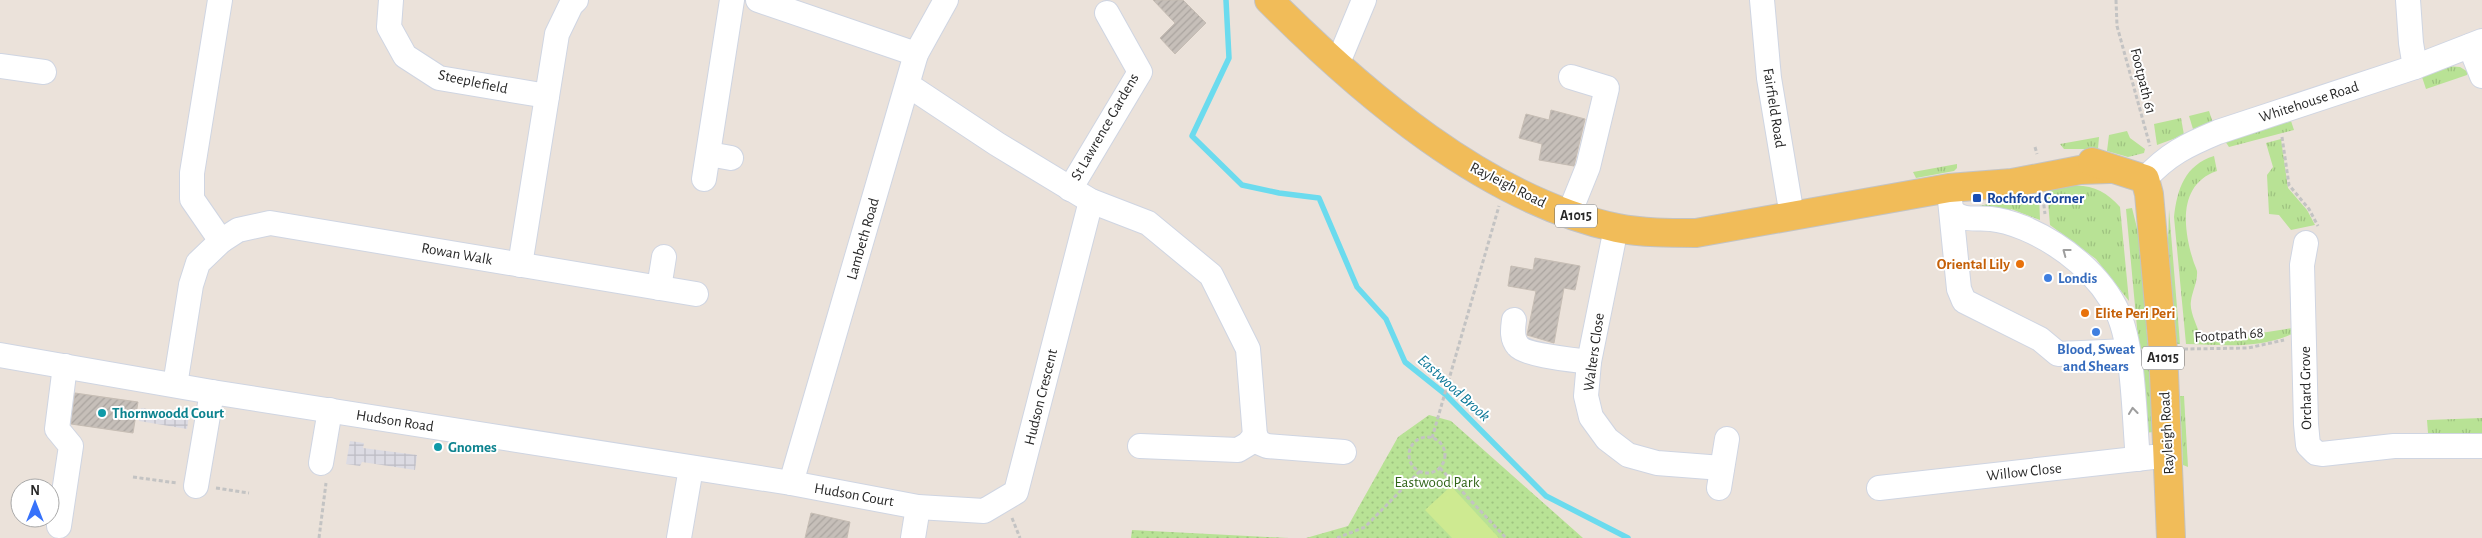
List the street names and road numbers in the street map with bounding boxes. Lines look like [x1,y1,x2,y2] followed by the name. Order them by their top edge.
[2128,47,2158,115] street label: Footpath 61
[437,67,509,97] street label: Steeplefield
[1760,67,1788,149] street label: Fairfield Road
[1068,71,1142,183] street label: St Lawrence Gardens
[2257,79,2361,125] street label: Whitehouse Road
[1468,160,1549,211] street label: Rayleigh Road
[844,196,882,282] street label: Lambeth Road
[1555,205,1597,228] road number: A1015
[420,240,494,268] street label: Rowan Walk
[1581,312,1607,392] street label: Walters Close
[2194,325,2264,345] street label: Footpath 68
[2142,346,2184,369] road number: A1015
[2298,346,2314,430] street label: Orchard Grove
[1022,347,1060,447] street label: Hudson Crescent
[2157,391,2177,475] street label: Rayleigh Road
[355,407,435,435] street label: Hudson Road
[1986,461,2062,483] street label: Willow Close
[813,481,895,509] street label: Hudson Court

